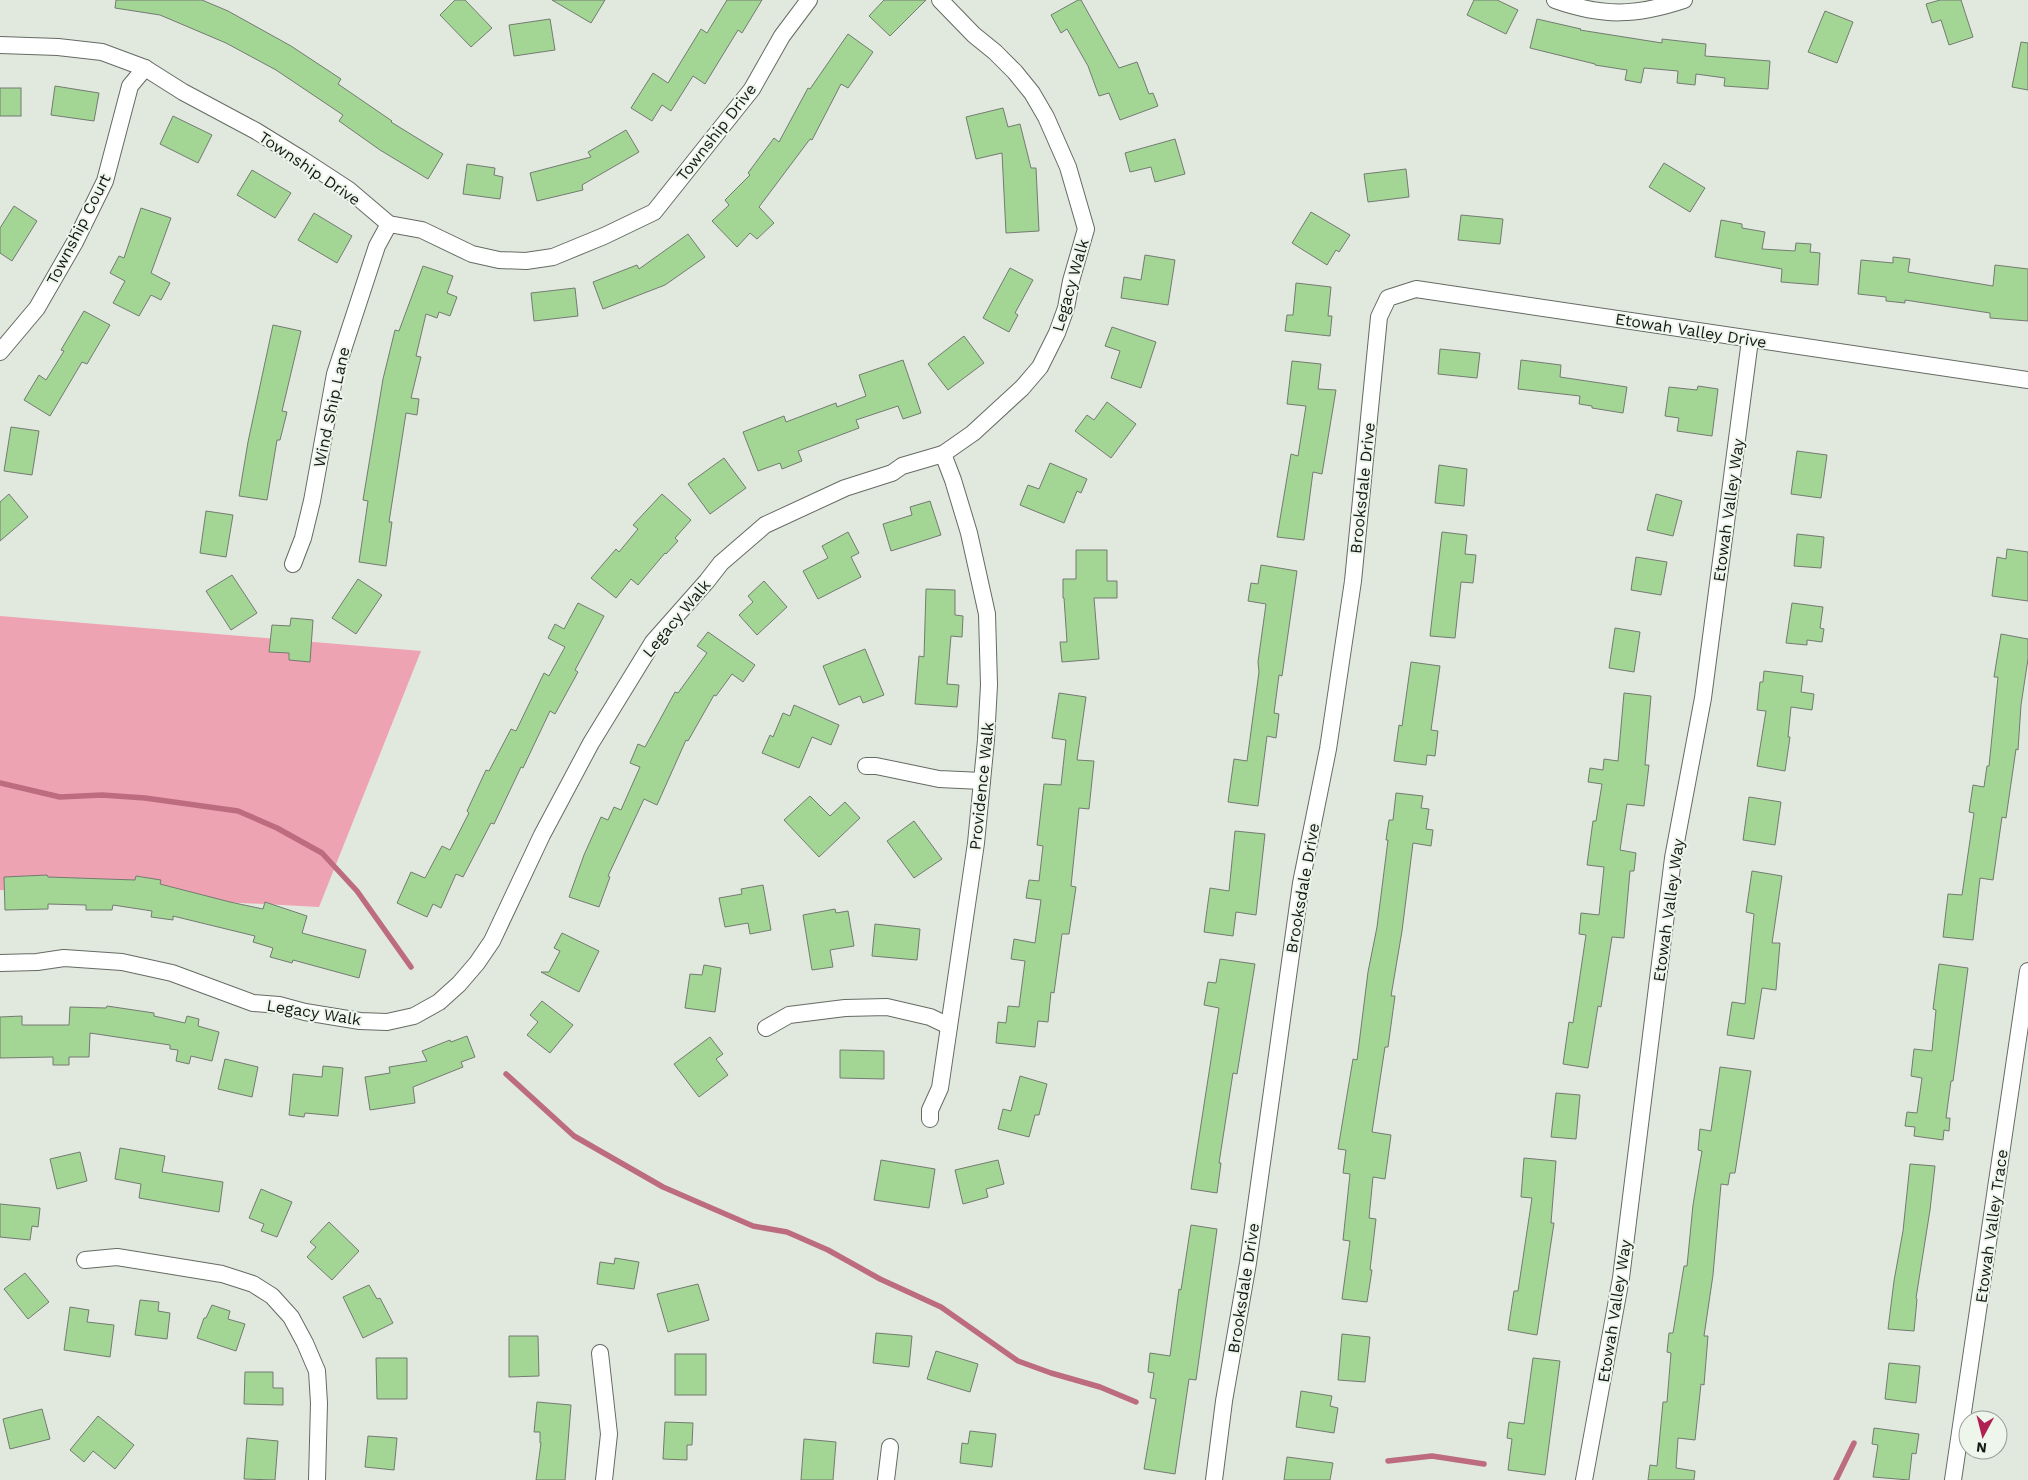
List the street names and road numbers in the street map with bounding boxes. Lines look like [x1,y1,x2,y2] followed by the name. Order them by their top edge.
[672,80,760,185] street label: Township Drive
[255,127,364,209] street label: Township Drive
[42,170,115,288] street label: Township Court
[1048,237,1093,334] street label: Legacy Walk
[1614,309,1768,352] street label: Etowah Valley Drive
[309,345,354,469] street label: Wind Ship Lane
[1346,422,1379,555] street label: Brooksdale Drive
[1709,436,1748,583] street label: Etowah Valley Way
[638,576,714,661] street label: Legacy Walk
[965,721,998,851] street label: Providence Walk
[1282,822,1323,955] street label: Brooksdale Drive
[1649,836,1688,983] street label: Etowah Valley Way
[265,996,363,1029] street label: Legacy Walk
[1971,1148,2012,1304] street label: Etowah Valley Trace
[1224,1222,1263,1355] street label: Brooksdale Drive
[1594,1237,1635,1384] street label: Etowah Valley Way

